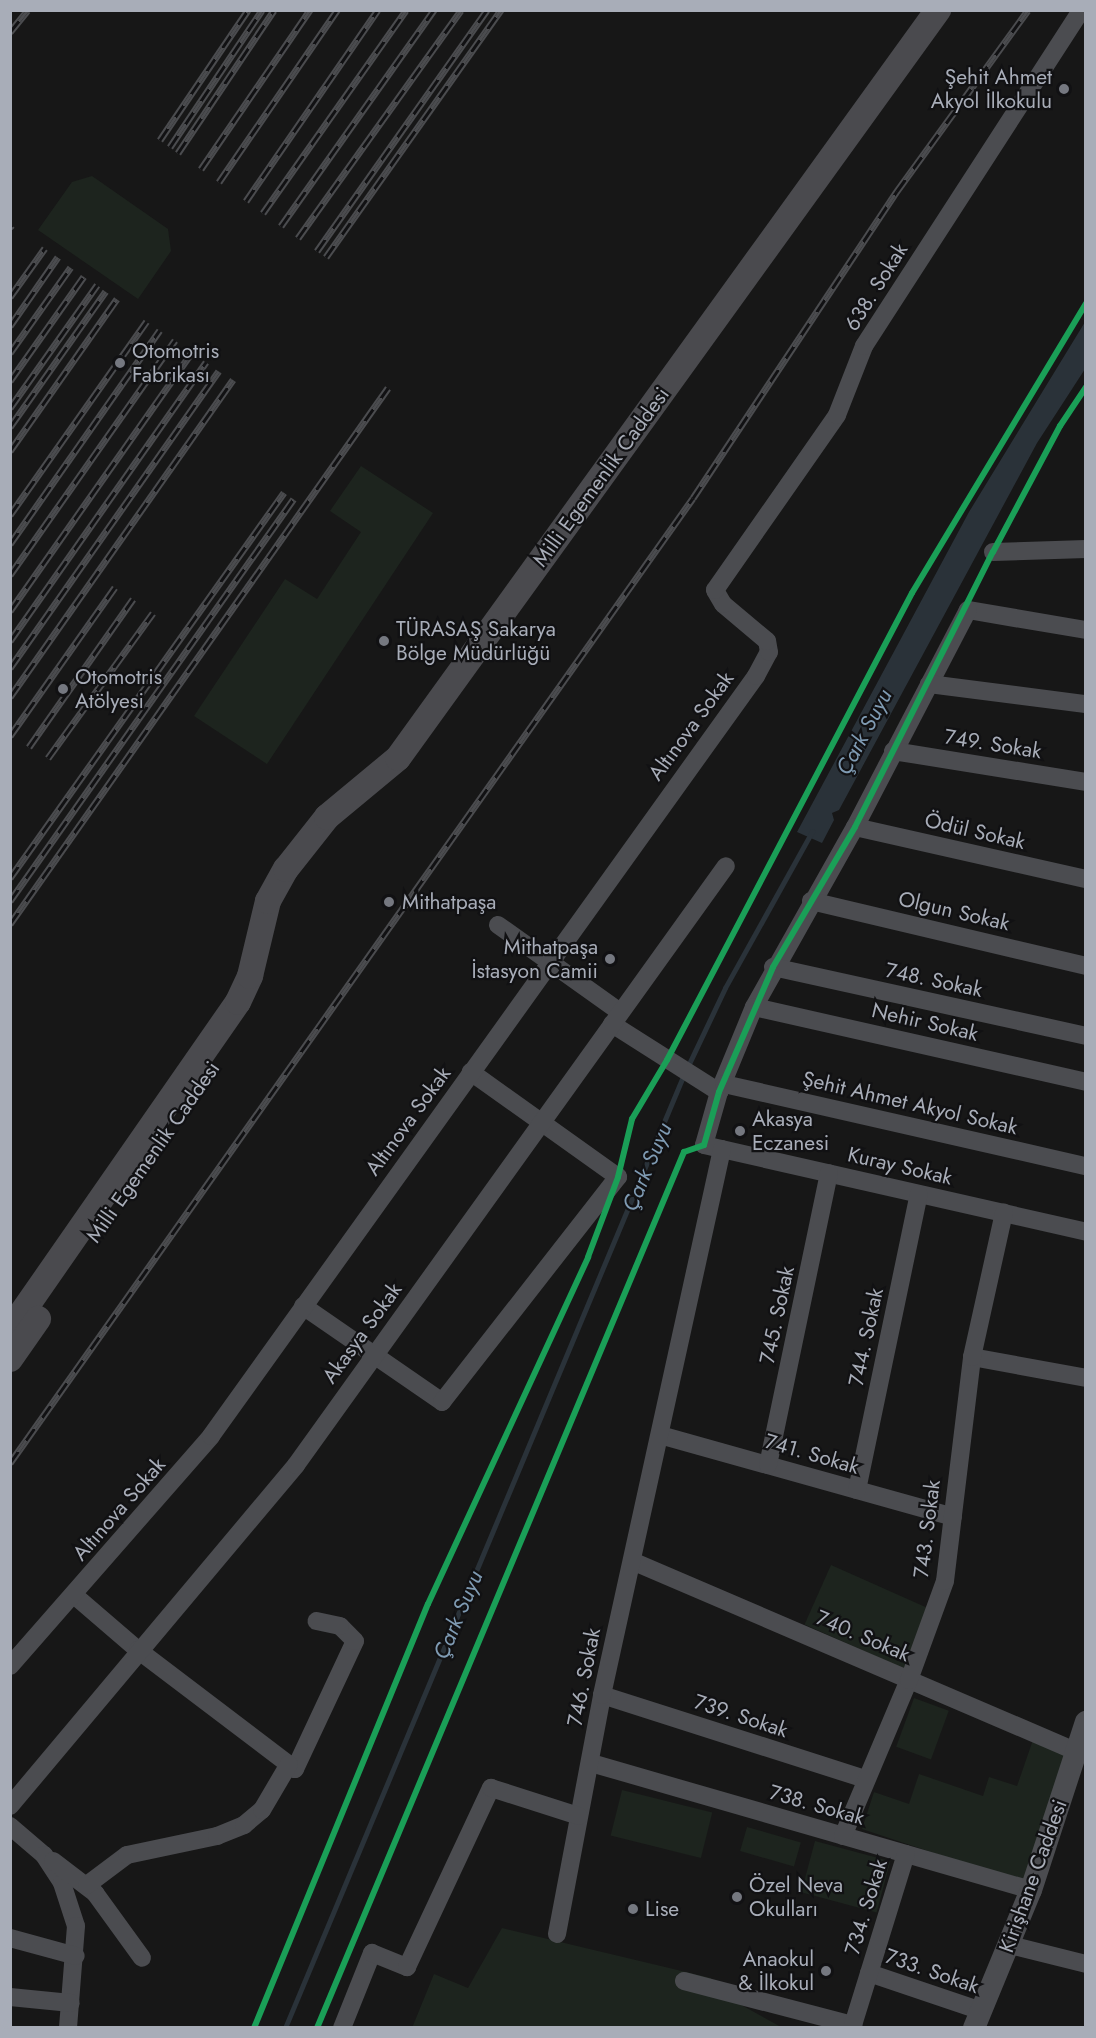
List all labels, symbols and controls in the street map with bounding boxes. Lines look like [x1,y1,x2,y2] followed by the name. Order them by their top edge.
[931,64,1052,114] place label: Şehit Ahmet Akyol İlkokulu
[1057,82,1071,96] marker: Şehit Ahmet Akyol İlkokulu
[839,238,913,336] street label: 638. Sokak
[132,338,219,388] place label: Otomotris Fabrikası
[113,356,127,370] marker: Otomotris Fabrikası
[527,382,675,572] street label: Milli Egemenlik Caddesi
[396,616,556,666] place label: TÜRASAŞ Sakarya Bölge Müdürlüğü
[377,634,391,648] marker: TÜRASAŞ Sakarya Bölge Müdürlüğü
[75,664,162,714] place label: Otomotris Atölyesi
[643,667,739,785] street label: Altınova Sokak
[56,682,70,696] marker: Otomotris Atölyesi
[830,684,898,780] water label: Çark Suyu
[943,724,1043,764] street label: 749. Sokak
[922,807,1028,855] street label: Ödül Sokak
[896,886,1012,936] street label: Olgun Sokak
[402,889,496,915] place label: Mithatpaşa
[380,893,398,911] marker: Mithatpaşa
[471,934,598,984] place label: Mithatpaşa İstasyon Camii
[603,952,617,966] marker: Mithatpaşa İstasyon Camii
[883,957,985,1003] street label: 748. Sokak
[869,998,981,1046] street label: Nehir Sokak
[81,1057,225,1247] street label: Milli Egemenlik Caddesi
[360,1062,456,1180] street label: Altınova Sokak
[800,1066,1020,1140] street label: Şehit Ahmet Akyol Sokak
[752,1106,829,1156] place label: Akasya Eczanesi
[617,1119,677,1215] water label: Çark Suyu
[733,1124,747,1138] marker: Akasya Eczanesi
[845,1142,955,1190] street label: Kuray Sokak
[754,1264,800,1366] street label: 745. Sokak
[317,1278,407,1388] street label: Akasya Sokak
[843,1286,889,1388] street label: 744. Sokak
[762,1429,862,1479] street label: 741. Sokak
[67,1452,171,1566] street label: Altınova Sokak
[908,1479,946,1579] street label: 743. Sokak
[428,1567,488,1663] water label: Çark Suyu
[812,1605,914,1667] street label: 740. Sokak
[562,1626,606,1728] street label: 746. Sokak
[691,1689,791,1743] street label: 739. Sokak
[767,1779,867,1831] street label: 738. Sokak
[994,1796,1072,1956] street label: Kirişhane Caddesi
[839,1856,893,1958] street label: 734. Sokak
[749,1872,843,1922] place label: Özel Neva Okulları
[730,1890,744,1904] marker: Özel Neva Okulları
[645,1896,679,1922] place label: Lise
[626,1902,640,1916] marker: Lise
[882,1943,982,1999] street label: 733. Sokak
[738,1946,814,1996] place label: Anaokul & İlkokul
[819,1964,833,1978] marker: Anaokul & İlkokul

